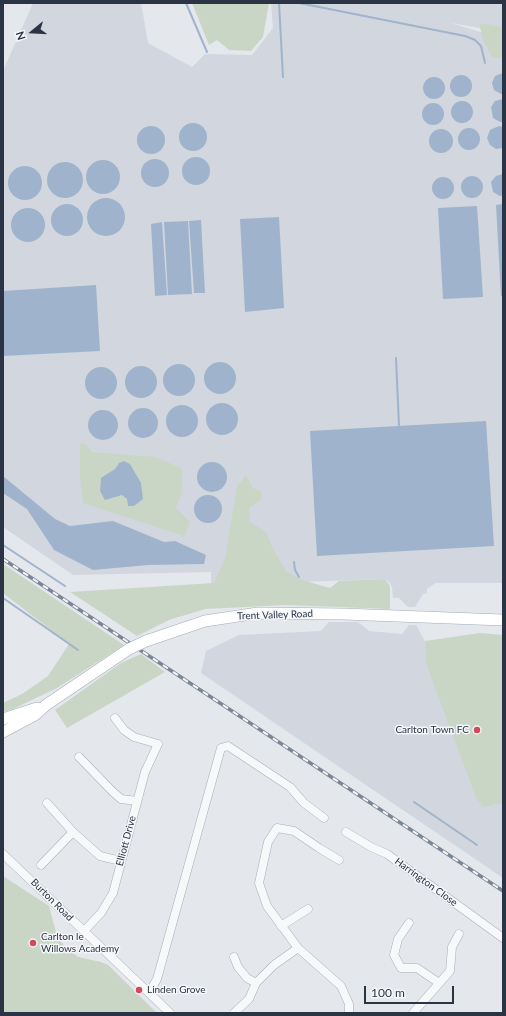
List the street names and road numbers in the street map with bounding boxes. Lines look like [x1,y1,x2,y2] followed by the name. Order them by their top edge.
[237,608,313,622] street label: Trent Valley Road
[114,814,138,868] street label: Elliott Drive
[392,855,460,909] street label: Harrington Close
[28,876,76,924] street label: Burton Road

